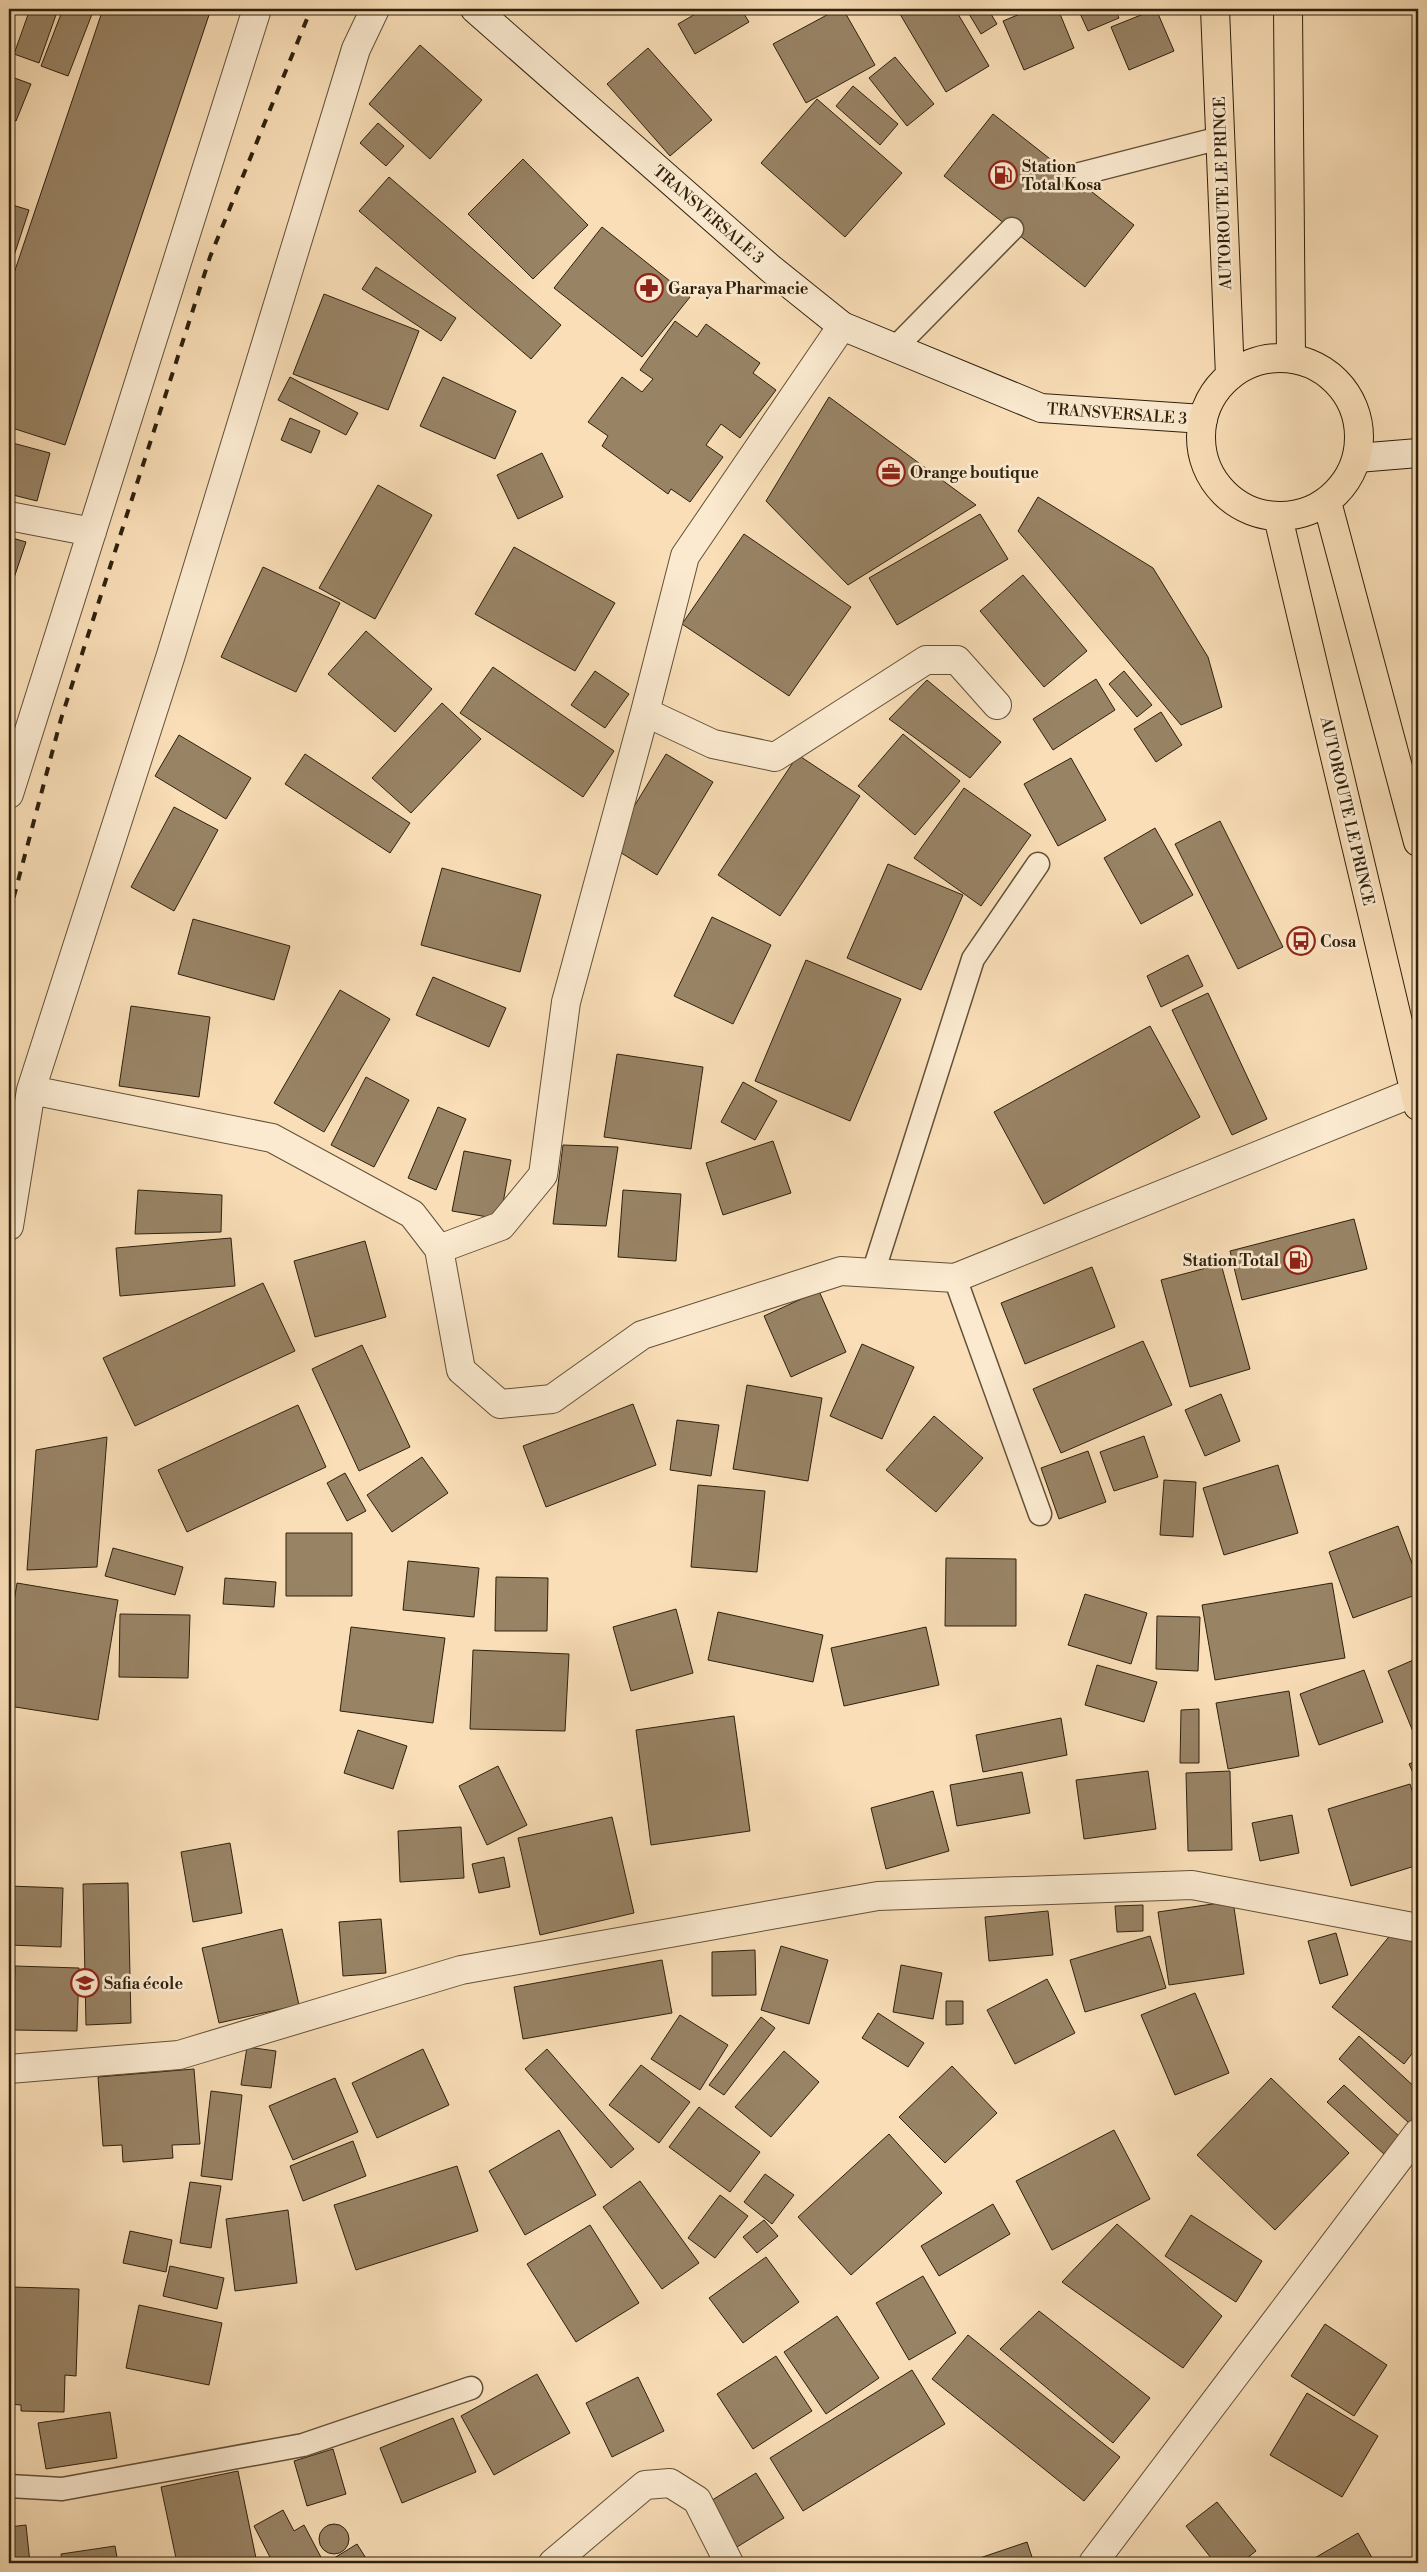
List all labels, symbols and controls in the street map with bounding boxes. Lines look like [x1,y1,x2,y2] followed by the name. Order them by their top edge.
[1210,96,1236,291] street label: AUTOROUTE LE PRINCE
[1022,157,1102,195] place label: Station Total Kosa
[988,160,1018,190] fuel station icon: Station Total Kosa
[649,161,768,269] street label: TRANSVERSALE 3
[634,273,664,303] pharmacy icon: Garaya Pharmacie
[668,279,809,299] place label: Garaya Pharmacie
[1046,399,1188,429] street label: TRANSVERSALE 3
[876,457,906,487] office icon: Orange boutique
[910,463,1039,483] place label: Orange boutique
[1315,714,1379,908] street label: AUTOROUTE LE PRINCE
[1286,926,1316,956] bus stop icon: Cosa
[1320,932,1357,952] place label: Cosa
[1283,1245,1313,1275] fuel station icon: Station Total
[1183,1251,1280,1271] place label: Station Total
[70,1968,100,1998] school or university icon: Safia école
[104,1974,183,1994] place label: Safia école

